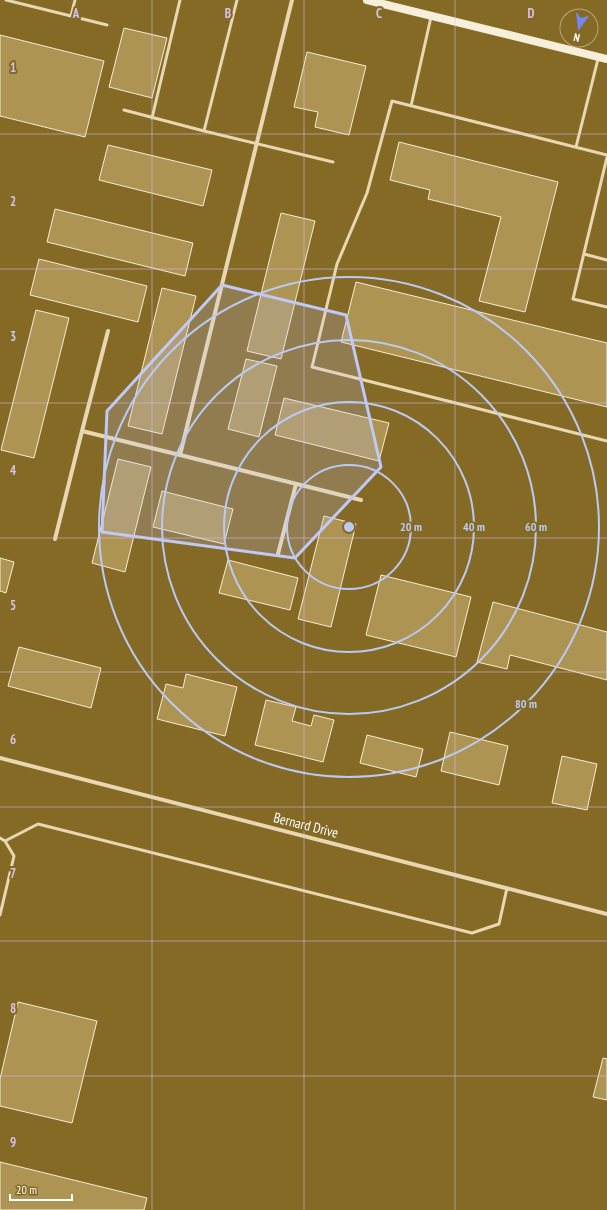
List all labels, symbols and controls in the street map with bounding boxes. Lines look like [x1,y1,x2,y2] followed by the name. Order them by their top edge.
[72,5,80,22] text: A
[225,5,231,22] text: B
[376,5,382,22] text: C
[528,5,535,22] text: D
[559,8,599,48] north arrow
[572,30,581,45] text: N
[10,59,16,76] text: 1
[10,193,16,210] text: 2
[10,328,16,345] text: 3
[10,462,17,479] text: 4
[400,519,422,534] text: 20 m
[463,519,485,534] text: 40 m
[525,519,547,534] text: 60 m
[342,520,356,534] centre of rings
[10,597,16,614] text: 5
[515,696,537,711] text: 80 m
[10,731,16,748] text: 6
[272,808,341,842] street label: Bernard Drive
[10,865,16,882] text: 7
[10,1000,16,1017] text: 8
[10,1134,16,1151] text: 9
[10,1176,72,1202] scale bar
[16,1182,37,1197] text: 20 m

